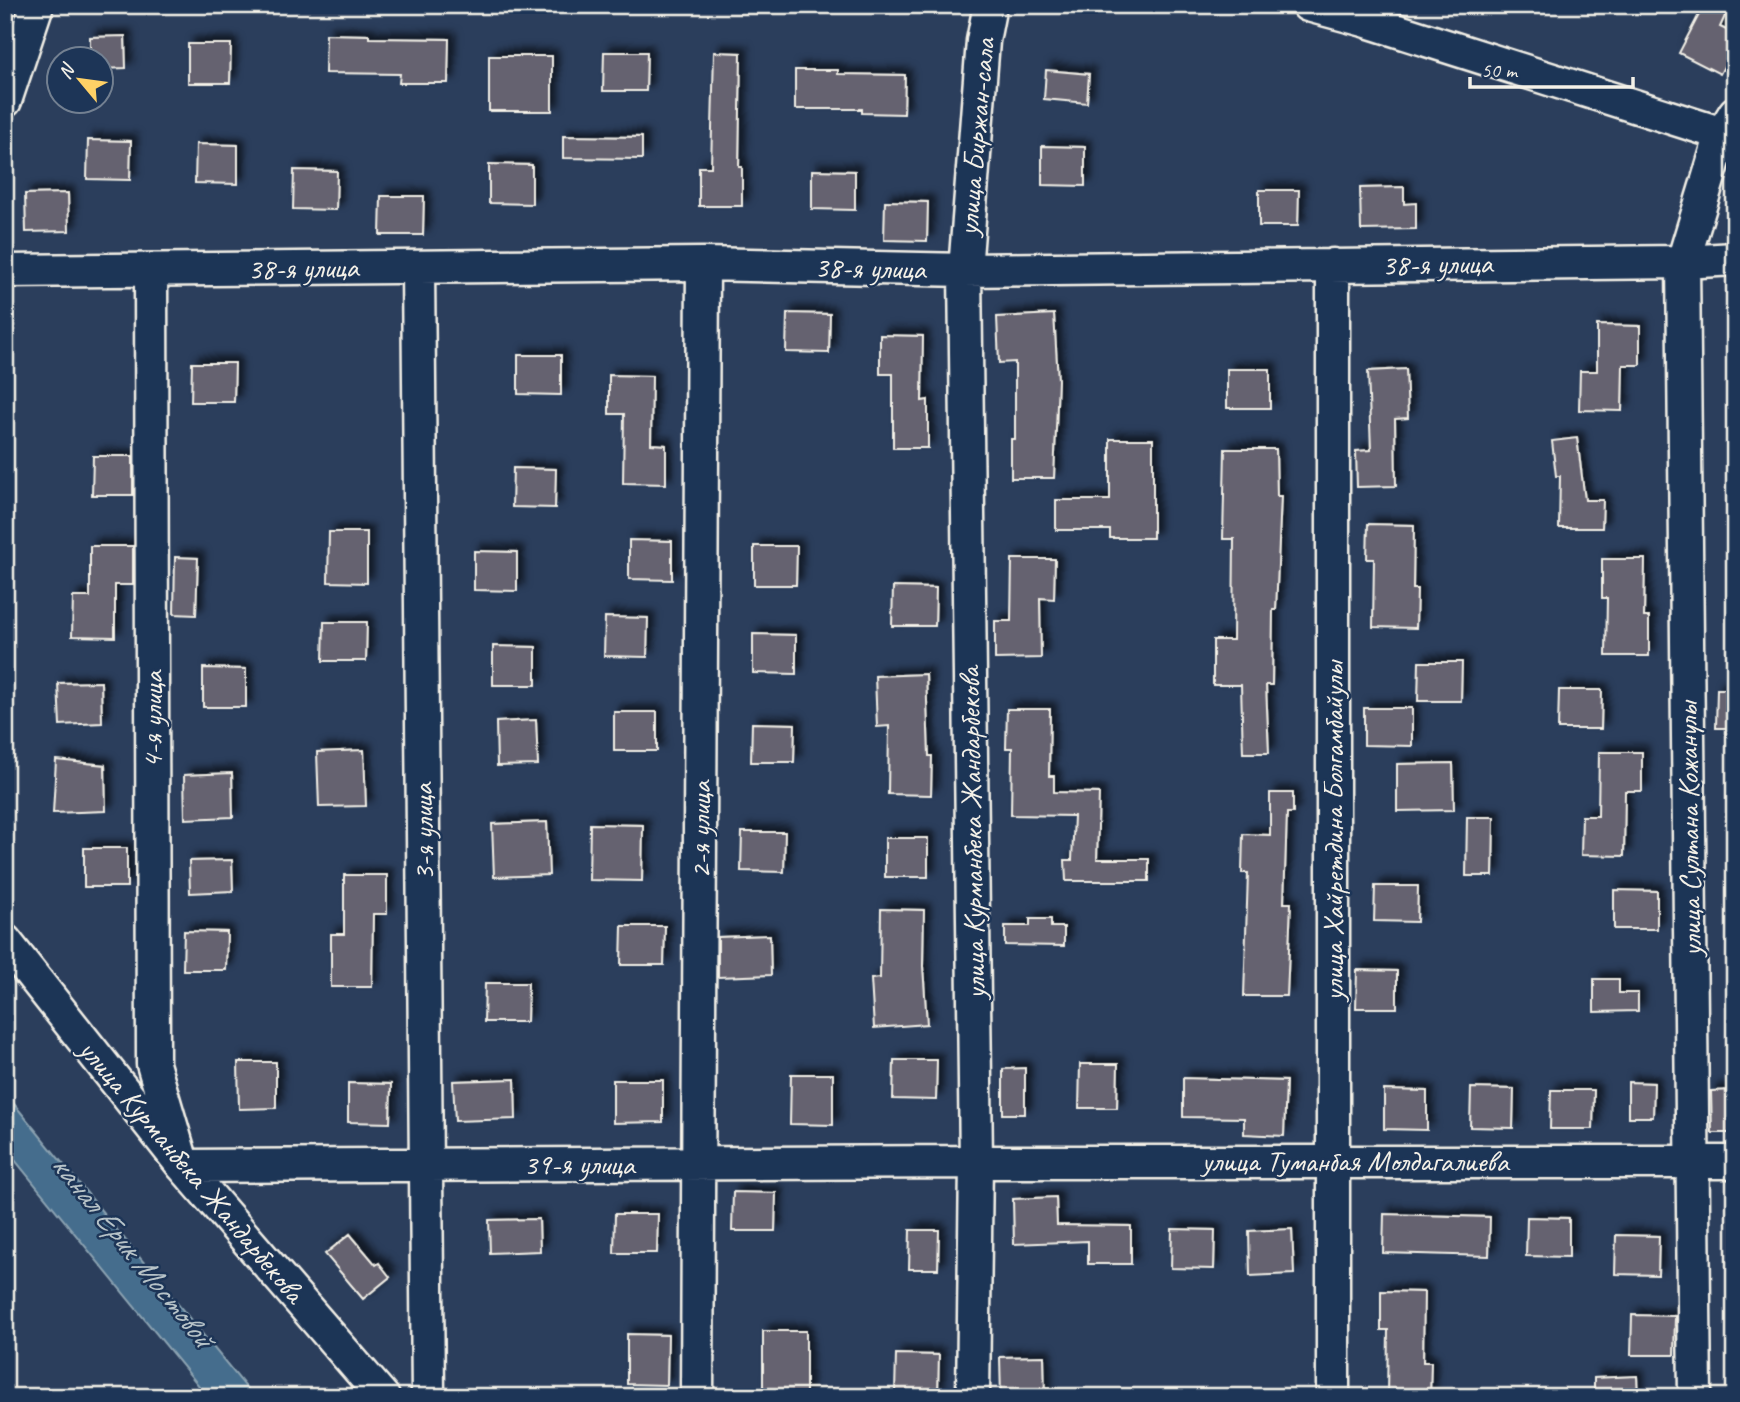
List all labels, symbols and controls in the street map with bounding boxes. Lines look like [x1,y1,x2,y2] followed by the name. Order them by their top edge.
[948,35,1004,239] street label: улица Биржан-сала
[46,46,116,116] north arrow
[1470,46,1633,90] scale bar
[1481,57,1519,83] text: 50 m
[53,58,81,83] text: N
[1381,244,1495,284] street label: 38-я улица
[247,248,361,288] street label: 38-я улица
[814,248,928,288] street label: 38-я улица
[1314,659,1352,1003] street label: улица Хайретдина Болгамбайулы
[950,664,994,1001] street label: улица Курманбека Жандарбекова
[133,669,171,769] street label: 4-я улица
[1668,699,1710,959] street label: улица Султана Кожанулы
[681,779,719,879] street label: 2-я улица
[403,781,443,881] street label: 3-я улица
[69,1030,315,1313] street label: улица Курманбека Жандарбекова
[1199,1142,1510,1180] street label: улица Туманбая Молдагалиева
[42,1145,227,1361] water label: канал Ерик Мостовой
[524,1145,636,1183] street label: 39-я улица

